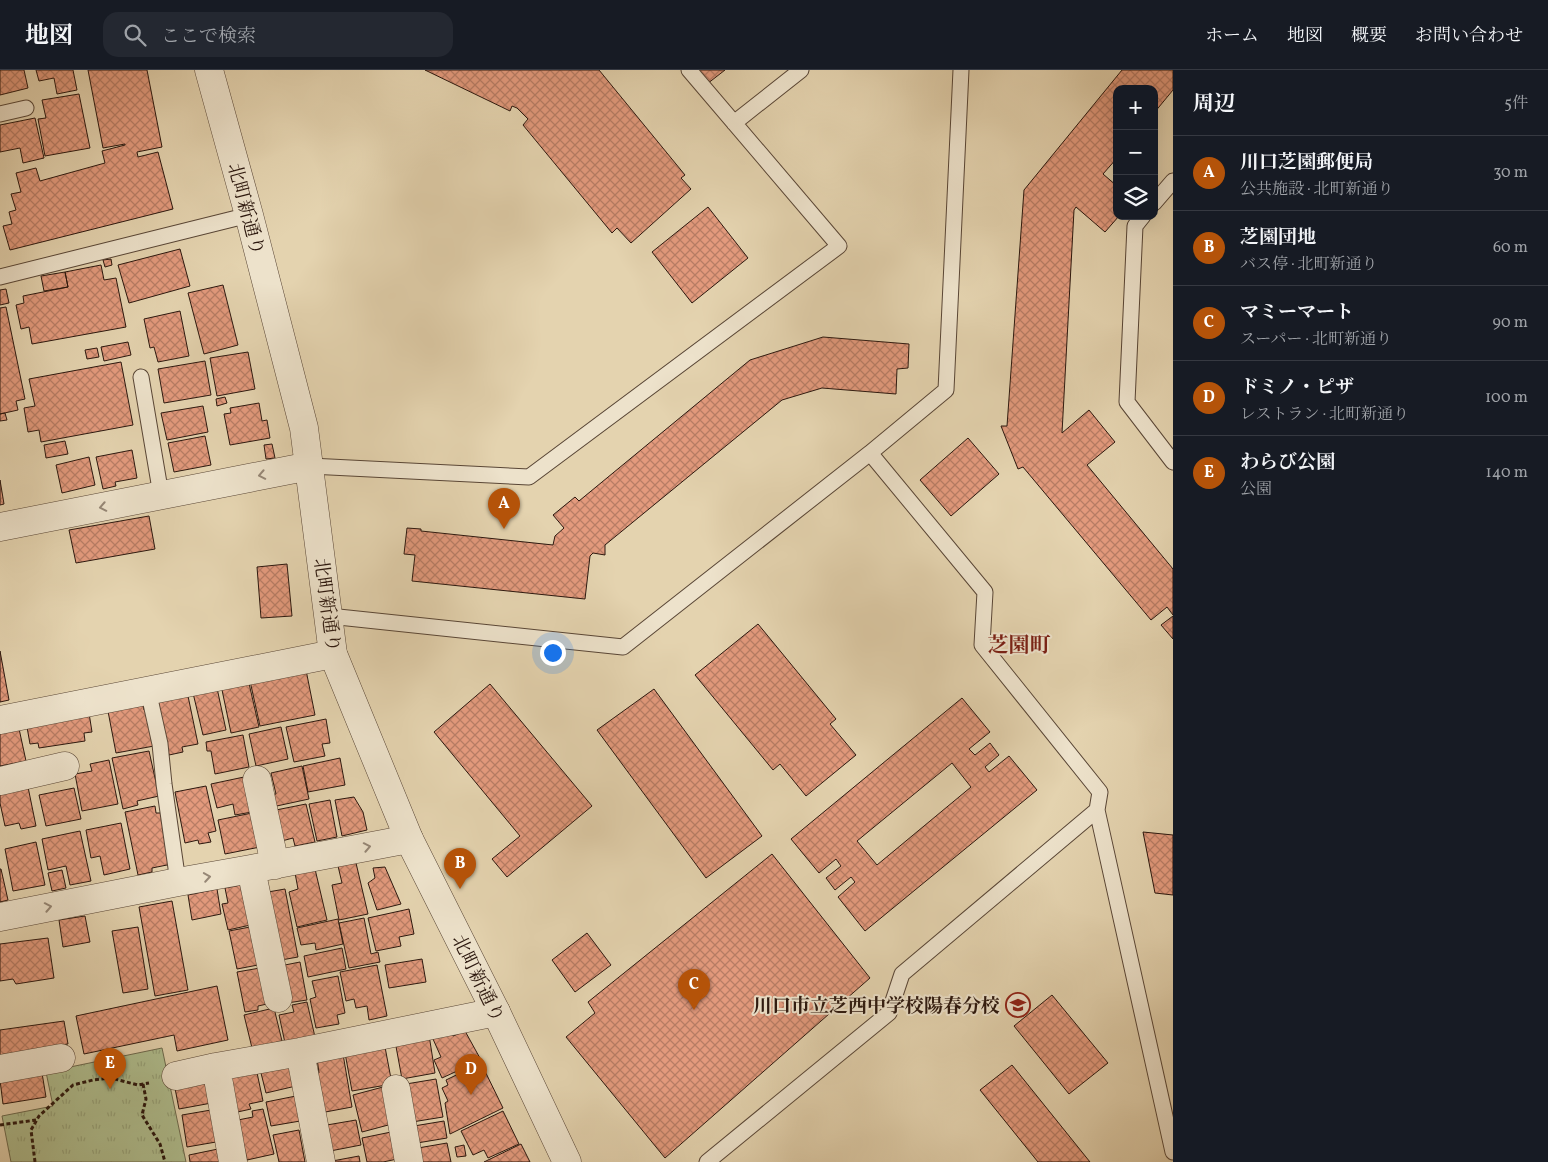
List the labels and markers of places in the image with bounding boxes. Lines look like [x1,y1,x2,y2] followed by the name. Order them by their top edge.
[488,488,520,529] pin: A
[444,848,476,889] pin: B
[678,969,710,1010] pin: C
[1005,992,1031,1018] school or university icon: 川口市立芝西中学校陽春分校
[753,994,1000,1020] place label: 川口市立芝西中学校陽春分校
[94,1048,126,1089] pin: E
[455,1054,487,1095] pin: D

